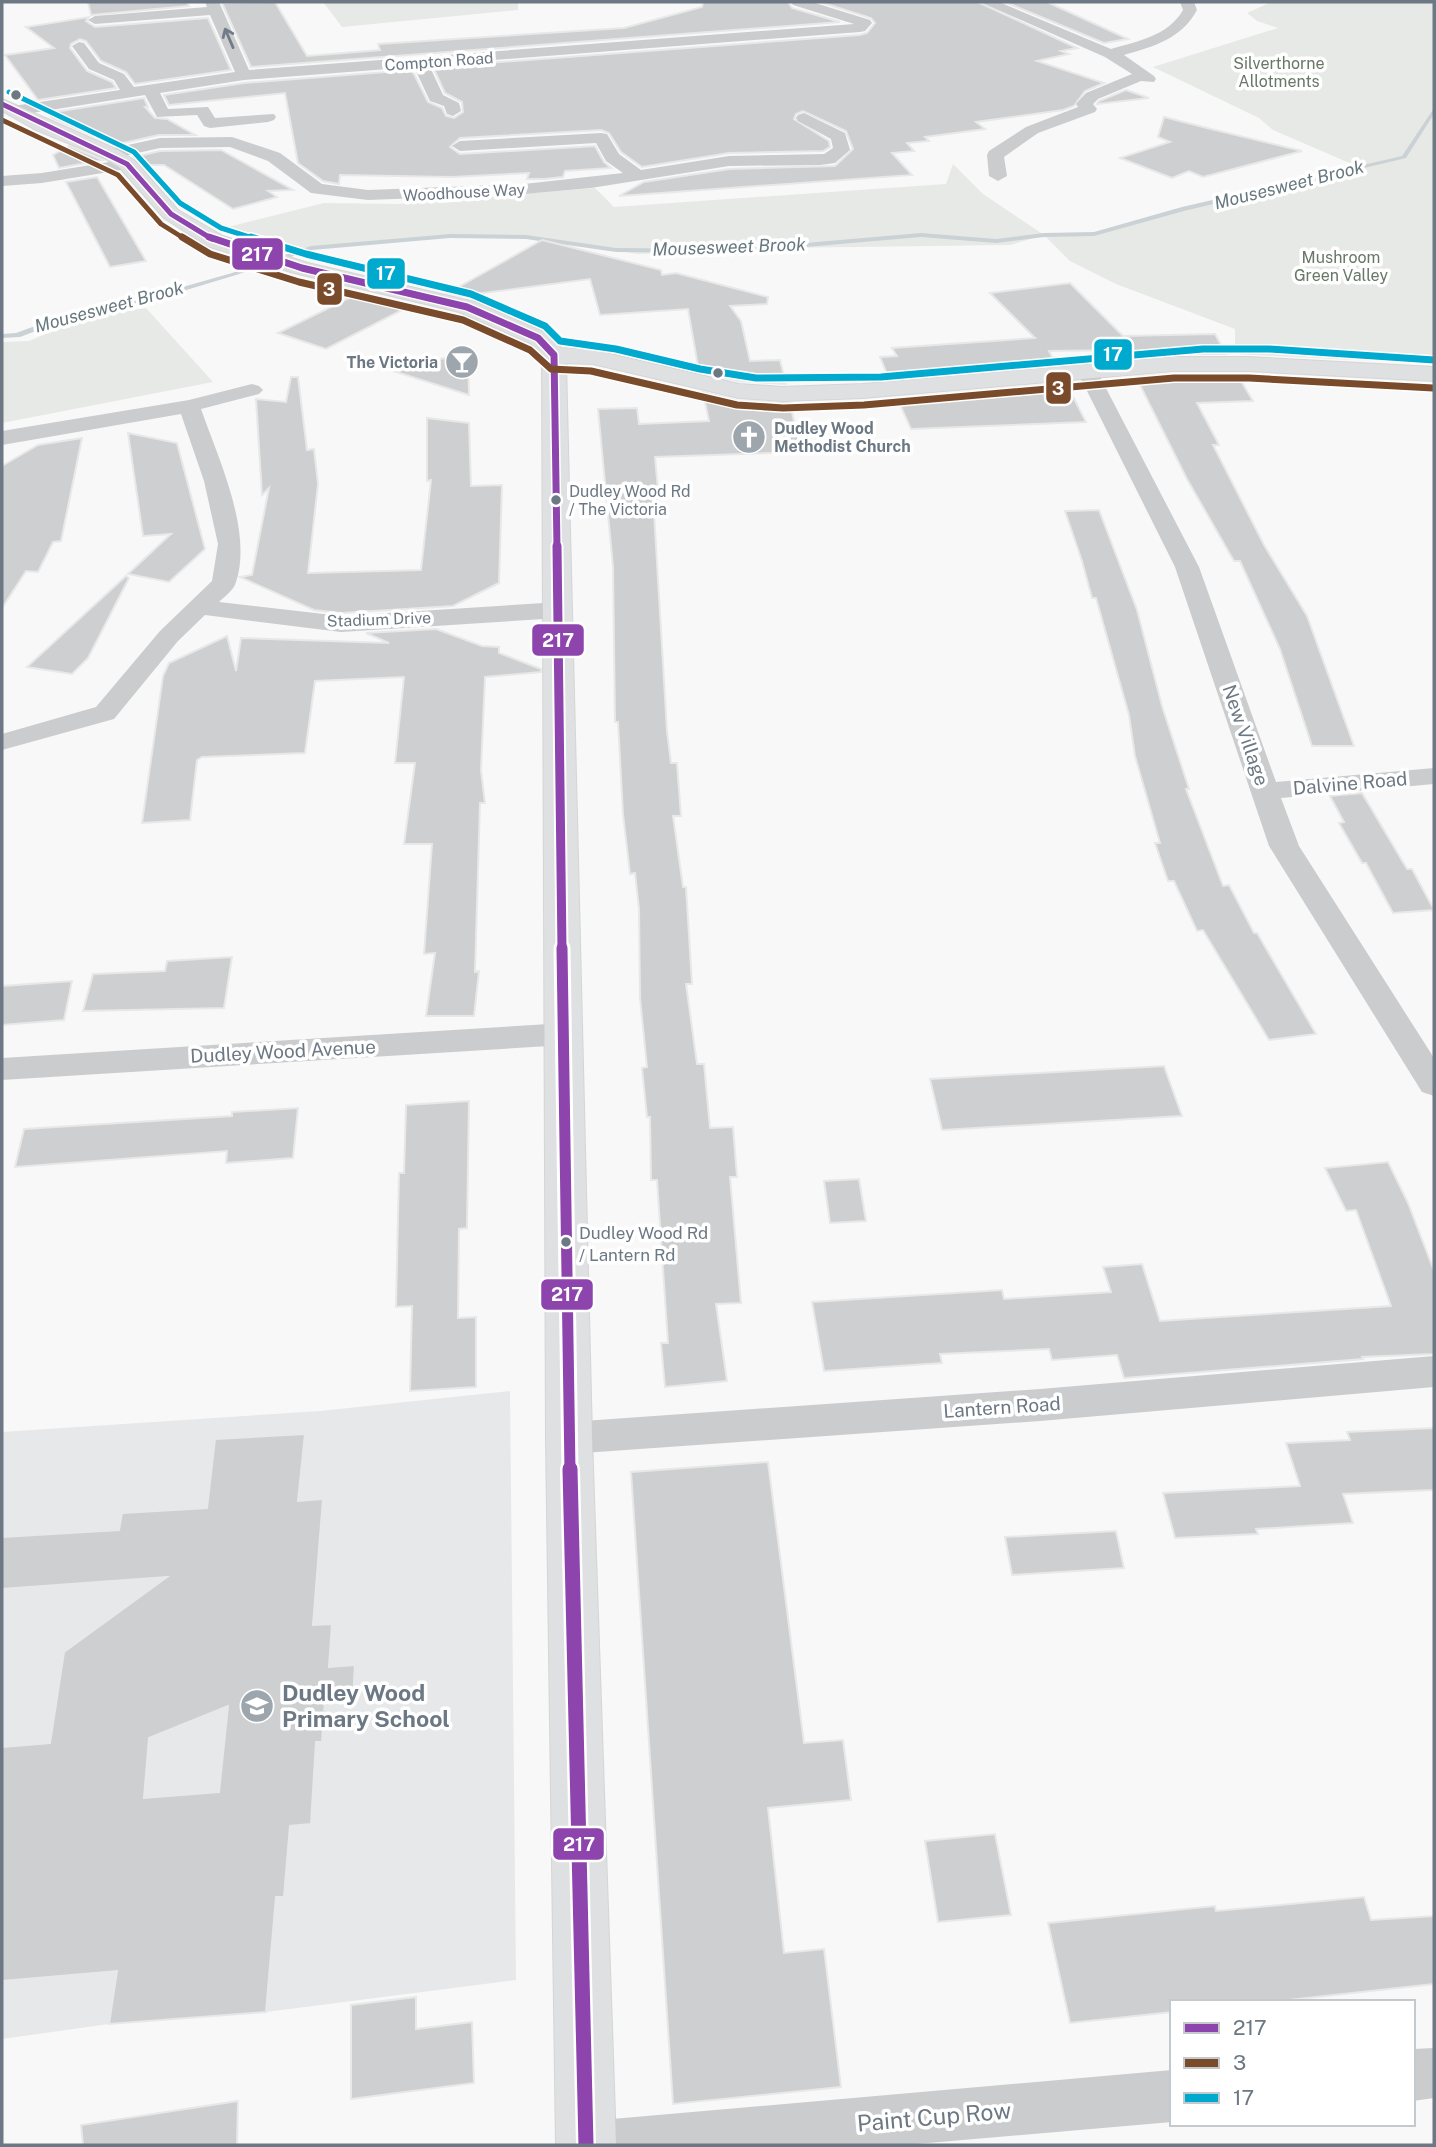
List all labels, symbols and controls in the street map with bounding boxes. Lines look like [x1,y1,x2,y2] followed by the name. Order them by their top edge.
[221,28,234,49] one-way arrow
[384,48,494,75] street label: Compton Road
[1233,54,1325,91] park label: Silverthorne Allotments
[9,88,23,102] unlabelled marker
[1212,156,1366,213] water label: Mousesweet Brook
[403,180,526,205] street label: Woodhouse Way
[652,233,806,260] water label: Mousesweet Brook
[231,237,284,271] line badge: 217
[241,243,273,265] text: 217
[1294,248,1389,285] park label: Mushroom Green Valley
[366,257,406,290] line badge: 17
[376,262,396,284] text: 17
[316,272,343,306] line badge: 3
[32,276,186,337] water label: Mousesweet Brook
[323,278,335,300] text: 3
[1093,338,1133,371] line badge: 17
[443,343,481,381] bar icon: The Victoria
[1103,343,1123,365] text: 17
[347,353,438,372] place label: The Victoria
[711,366,725,380] unlabelled marker
[1045,371,1072,405] line badge: 3
[1052,377,1064,399] text: 3
[730,418,768,456] church icon: Dudley Wood Methodist Church
[774,419,911,456] place label: Dudley Wood Methodist Church
[569,482,691,519] place label: Dudley Wood Rd / The Victoria
[549,493,563,507] marker: Dudley Wood Rd / The Victoria
[326,608,432,631] street label: Stadium Drive
[531,623,585,657] line badge: 217
[542,629,574,651] text: 217
[1218,682,1274,788] street label: New Village
[1292,767,1408,799] street label: Dalvine Road
[190,1035,376,1067] street label: Dudley Wood Avenue
[579,1223,708,1265] place label: Dudley Wood Rd / Lantern Rd
[559,1235,573,1249] marker: Dudley Wood Rd / Lantern Rd
[540,1278,594,1311] line badge: 217
[551,1283,583,1305] text: 217
[943,1392,1061,1422] street label: Lantern Road
[282,1679,450,1732] place label: Dudley Wood Primary School
[238,1687,276,1725] school or university icon: Dudley Wood Primary School
[552,1827,605,1861] line badge: 217
[563,1833,595,1855] text: 217
[1170,2000,1415,2126] legend
[1233,2015,1267,2040] text: 217
[1233,2050,1246,2075] text: 3
[1233,2085,1254,2110] text: 17
[856,2096,1012,2137] street label: Paint Cup Row

